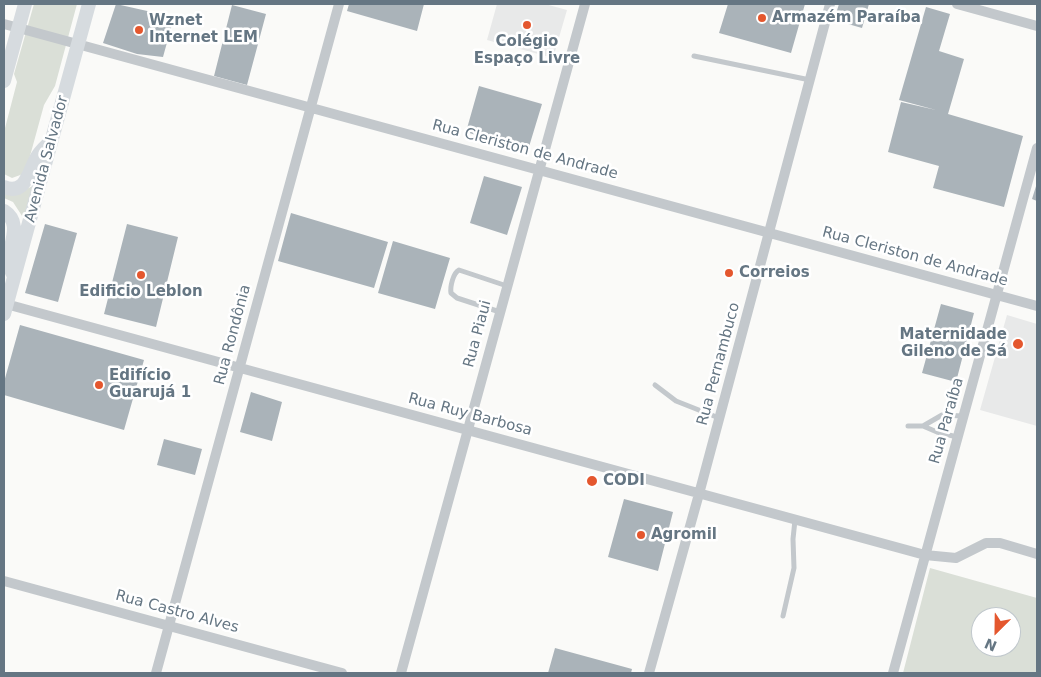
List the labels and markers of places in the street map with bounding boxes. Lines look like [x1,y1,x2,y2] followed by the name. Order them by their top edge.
[772,9,921,27] place label: Armazém Paraíba
[149,12,258,47] place label: Wznet Internet LEM
[756,12,768,24] marker: Armazém Paraíba
[521,19,533,31] marker: Colégio Espaço Livre
[133,24,145,36] marker: Wznet Internet LEM
[474,33,580,68] place label: Colégio Espaço Livre
[739,264,810,282] place label: Correios
[723,267,735,279] marker: Correios
[135,269,147,281] marker: Edificio Leblon
[79,283,203,301] place label: Edificio Leblon
[900,326,1007,361] place label: Maternidade Gileno de Sá
[1011,337,1025,351] marker: Maternidade Gileno de Sá
[109,367,191,402] place label: Edifício Guarujá 1
[93,379,105,391] marker: Edifício Guarujá 1
[603,472,645,490] place label: CODI
[585,474,599,488] marker: CODI
[651,526,717,544] place label: Agromil
[635,529,647,541] marker: Agromil

